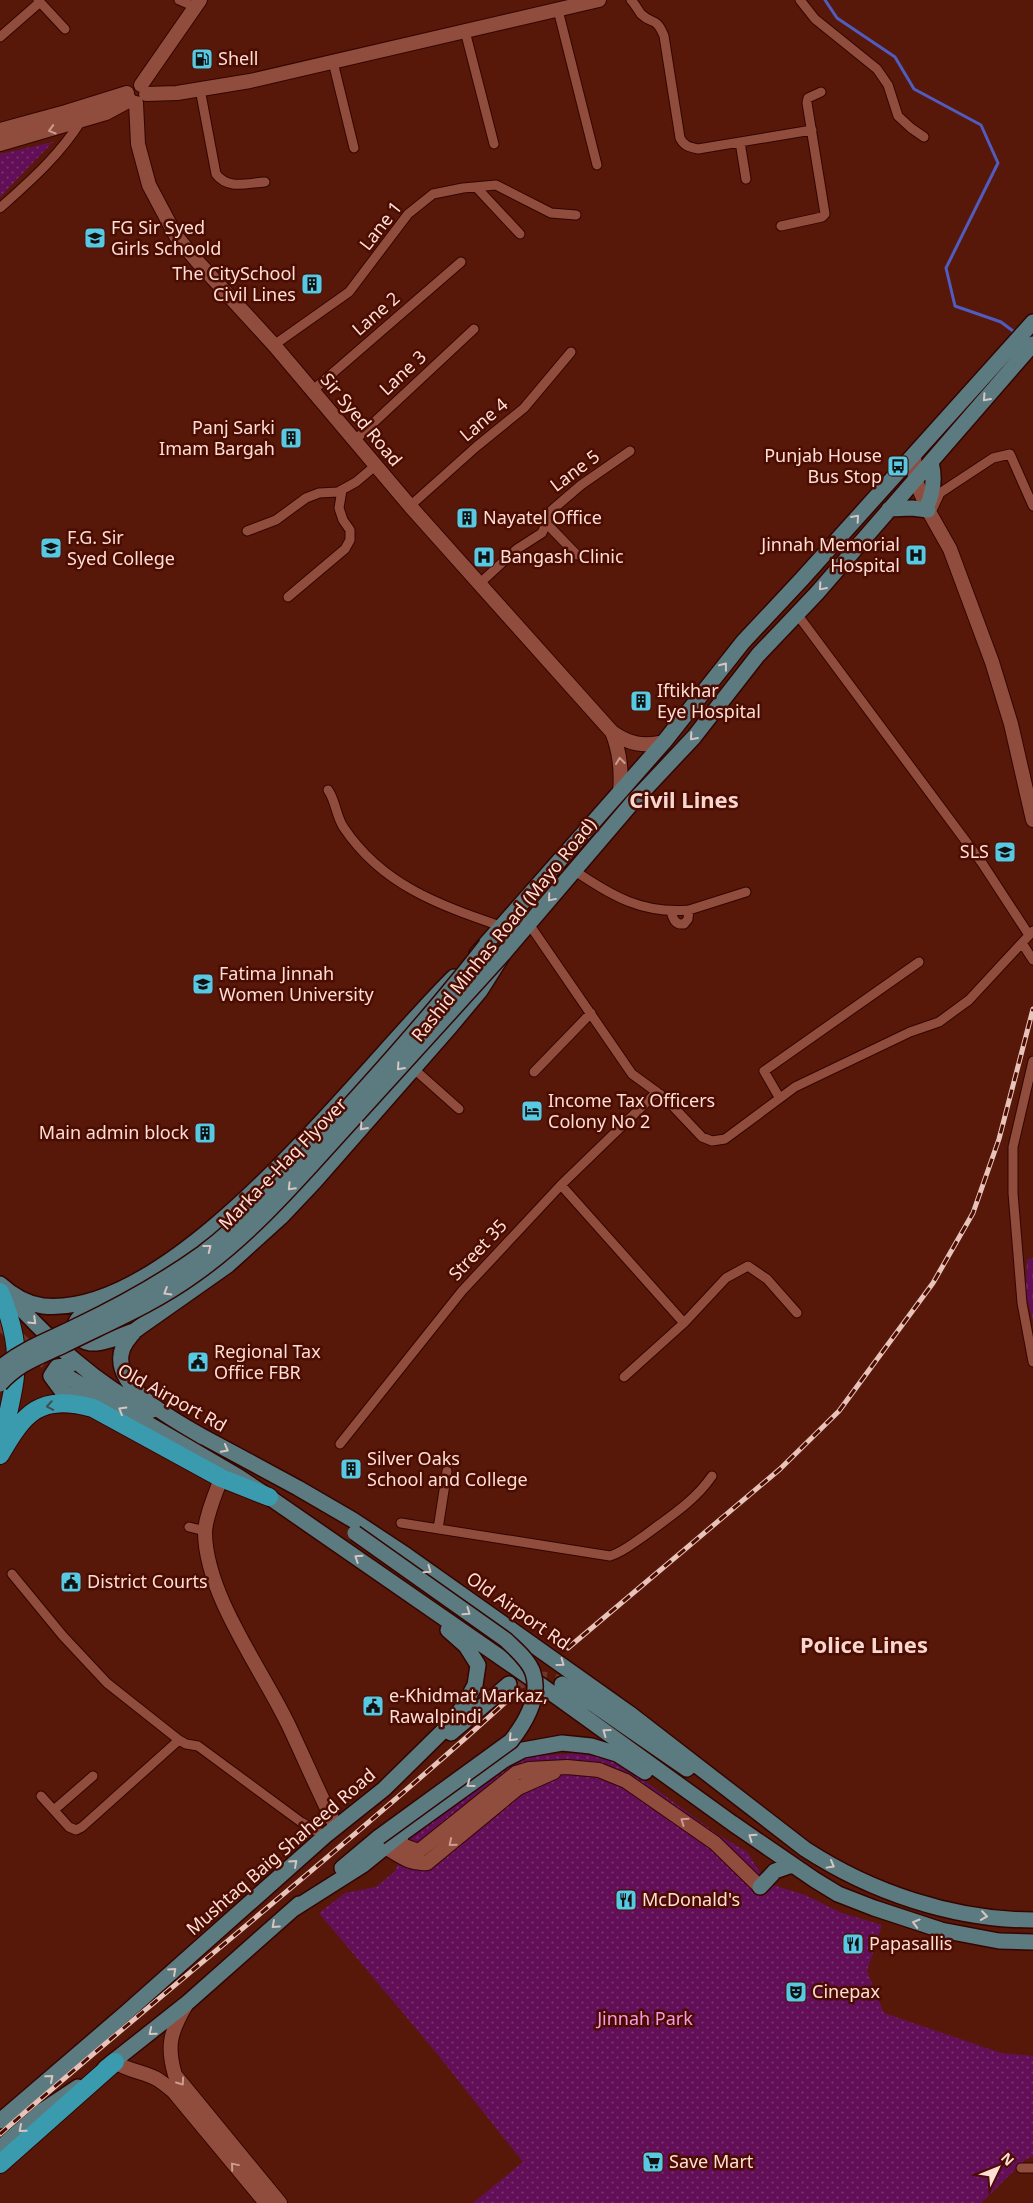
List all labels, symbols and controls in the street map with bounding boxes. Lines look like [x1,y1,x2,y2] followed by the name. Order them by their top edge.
[218,46,258,70] place label: Shell
[190,47,214,71] fuel station icon: Shell
[48,124,56,134] one-way arrow
[354,196,407,255] street label: Lane 1
[111,215,221,260] place label: FG Sir Syed Girls Schoold
[83,226,107,250] school or university icon: FG Sir Syed Girls Schoold
[172,261,296,306] place label: The CitySchool Civil Lines
[300,272,324,296] building icon: The CitySchool Civil Lines
[346,286,404,341] street label: Lane 2
[374,344,431,400] street label: Lane 3
[316,368,408,471] street label: Sir Syed Road
[454,392,512,446] street label: Lane 4
[983,393,992,402] one-way arrow
[159,415,275,460] place label: Panj Sarki Imam Bargah
[279,426,303,450] building icon: Panj Sarki Imam Bargah
[764,443,882,488] place label: Punjab House Bus Stop
[545,444,604,497] street label: Lane 5
[886,454,910,478] bus stop icon: Punjab House Bus Stop
[483,505,602,529] place label: Nayatel Office
[455,506,479,530] building icon: Nayatel Office
[850,515,858,524] one-way arrow
[67,525,175,570] place label: F.G. Sir Syed College
[759,532,900,577] place label: Jinnah Memorial Hospital
[39,536,63,560] school or university icon: F.G. Sir Syed College
[904,543,928,567] hospital icon: Jinnah Memorial Hospital
[500,544,624,568] place label: Bangash Clinic
[472,545,496,569] hospital icon: Bangash Clinic
[819,581,828,590] one-way arrow
[719,663,727,672] one-way arrow
[657,678,761,723] place label: Iftikhar Eye Hospital
[629,689,653,713] building icon: Iftikhar Eye Hospital
[690,731,699,740] one-way arrow
[615,757,625,766] one-way arrow
[629,784,739,814] district label: Civil Lines
[405,813,601,1046] street label: Rashid Minhas Road (Mayo Road)
[960,839,989,863] place label: SLS
[993,840,1017,864] school or university icon: SLS
[549,892,557,901] one-way arrow
[219,961,374,1006] place label: Fatima Jinnah Women University
[191,972,215,996] school or university icon: Fatima Jinnah Women University
[397,1061,406,1070] one-way arrow
[548,1088,715,1133] place label: Income Tax Officers Colony No 2
[213,1092,352,1235] street label: Marka-e-Haq Flyover
[520,1099,544,1123] hotel icon: Income Tax Officers Colony No 2
[39,1120,189,1144] place label: Main admin block
[193,1121,217,1145] building icon: Main admin block
[360,1121,369,1130] one-way arrow
[288,1182,297,1191] one-way arrow
[443,1214,512,1285] street label: Street 35
[203,1245,212,1254] one-way arrow
[164,1285,173,1295] one-way arrow
[28,1315,37,1324] one-way arrow
[214,1339,321,1384] place label: Regional Tax Office FBR
[186,1350,210,1374] public building icon: Regional Tax Office FBR
[114,1357,231,1437] street label: Old Airport Rd
[46,1400,55,1410] one-way arrow
[119,1406,128,1416] one-way arrow
[220,1443,229,1453] one-way arrow
[367,1446,528,1491] place label: Silver Oaks School and College
[339,1457,363,1481] building icon: Silver Oaks School and College
[354,1555,364,1564] one-way arrow
[422,1564,431,1573] one-way arrow
[462,1566,575,1655] street label: Old Airport Rd
[87,1569,208,1593] place label: District Courts
[59,1570,83,1594] public building icon: District Courts
[461,1606,471,1615] one-way arrow
[800,1629,928,1659] district label: Police Lines
[555,1658,564,1666] one-way arrow
[389,1683,548,1728] place label: e-Khidmat Markaz, Rawalpindi
[361,1694,385,1718] public building icon: e-Khidmat Markaz, Rawalpindi
[602,1729,612,1738] one-way arrow
[509,1732,518,1741] one-way arrow
[181,1762,380,1940] street label: Mushtaq Baig Shaheed Road
[467,1779,476,1787] one-way arrow
[680,1818,690,1827] one-way arrow
[748,1834,758,1843] one-way arrow
[448,1838,457,1847] one-way arrow
[826,1859,835,1869] one-way arrow
[289,1860,298,1869] one-way arrow
[642,1887,740,1911] place label: McDonald's
[614,1888,638,1912] restaurant icon: McDonald's
[981,1910,989,1921] one-way arrow
[272,1919,281,1928] one-way arrow
[913,1919,921,1929] one-way arrow
[869,1931,952,1955] place label: Papasallis
[841,1932,865,1956] restaurant icon: Papasallis
[167,1969,176,1977] one-way arrow
[812,1979,880,2003] place label: Cinepax
[784,1980,808,2004] theatre icon: Cinepax
[595,2006,693,2030] park label: Jinnah Park
[149,2026,158,2035] one-way arrow
[45,2075,54,2084] one-way arrow
[175,2076,183,2085] one-way arrow
[19,2123,28,2132] one-way arrow
[973,2143,1023,2193] north arrow
[997,2148,1019,2169] text: N
[669,2149,754,2173] place label: Save Mart
[641,2150,665,2174] supermarket icon: Save Mart
[231,2162,240,2171] one-way arrow

